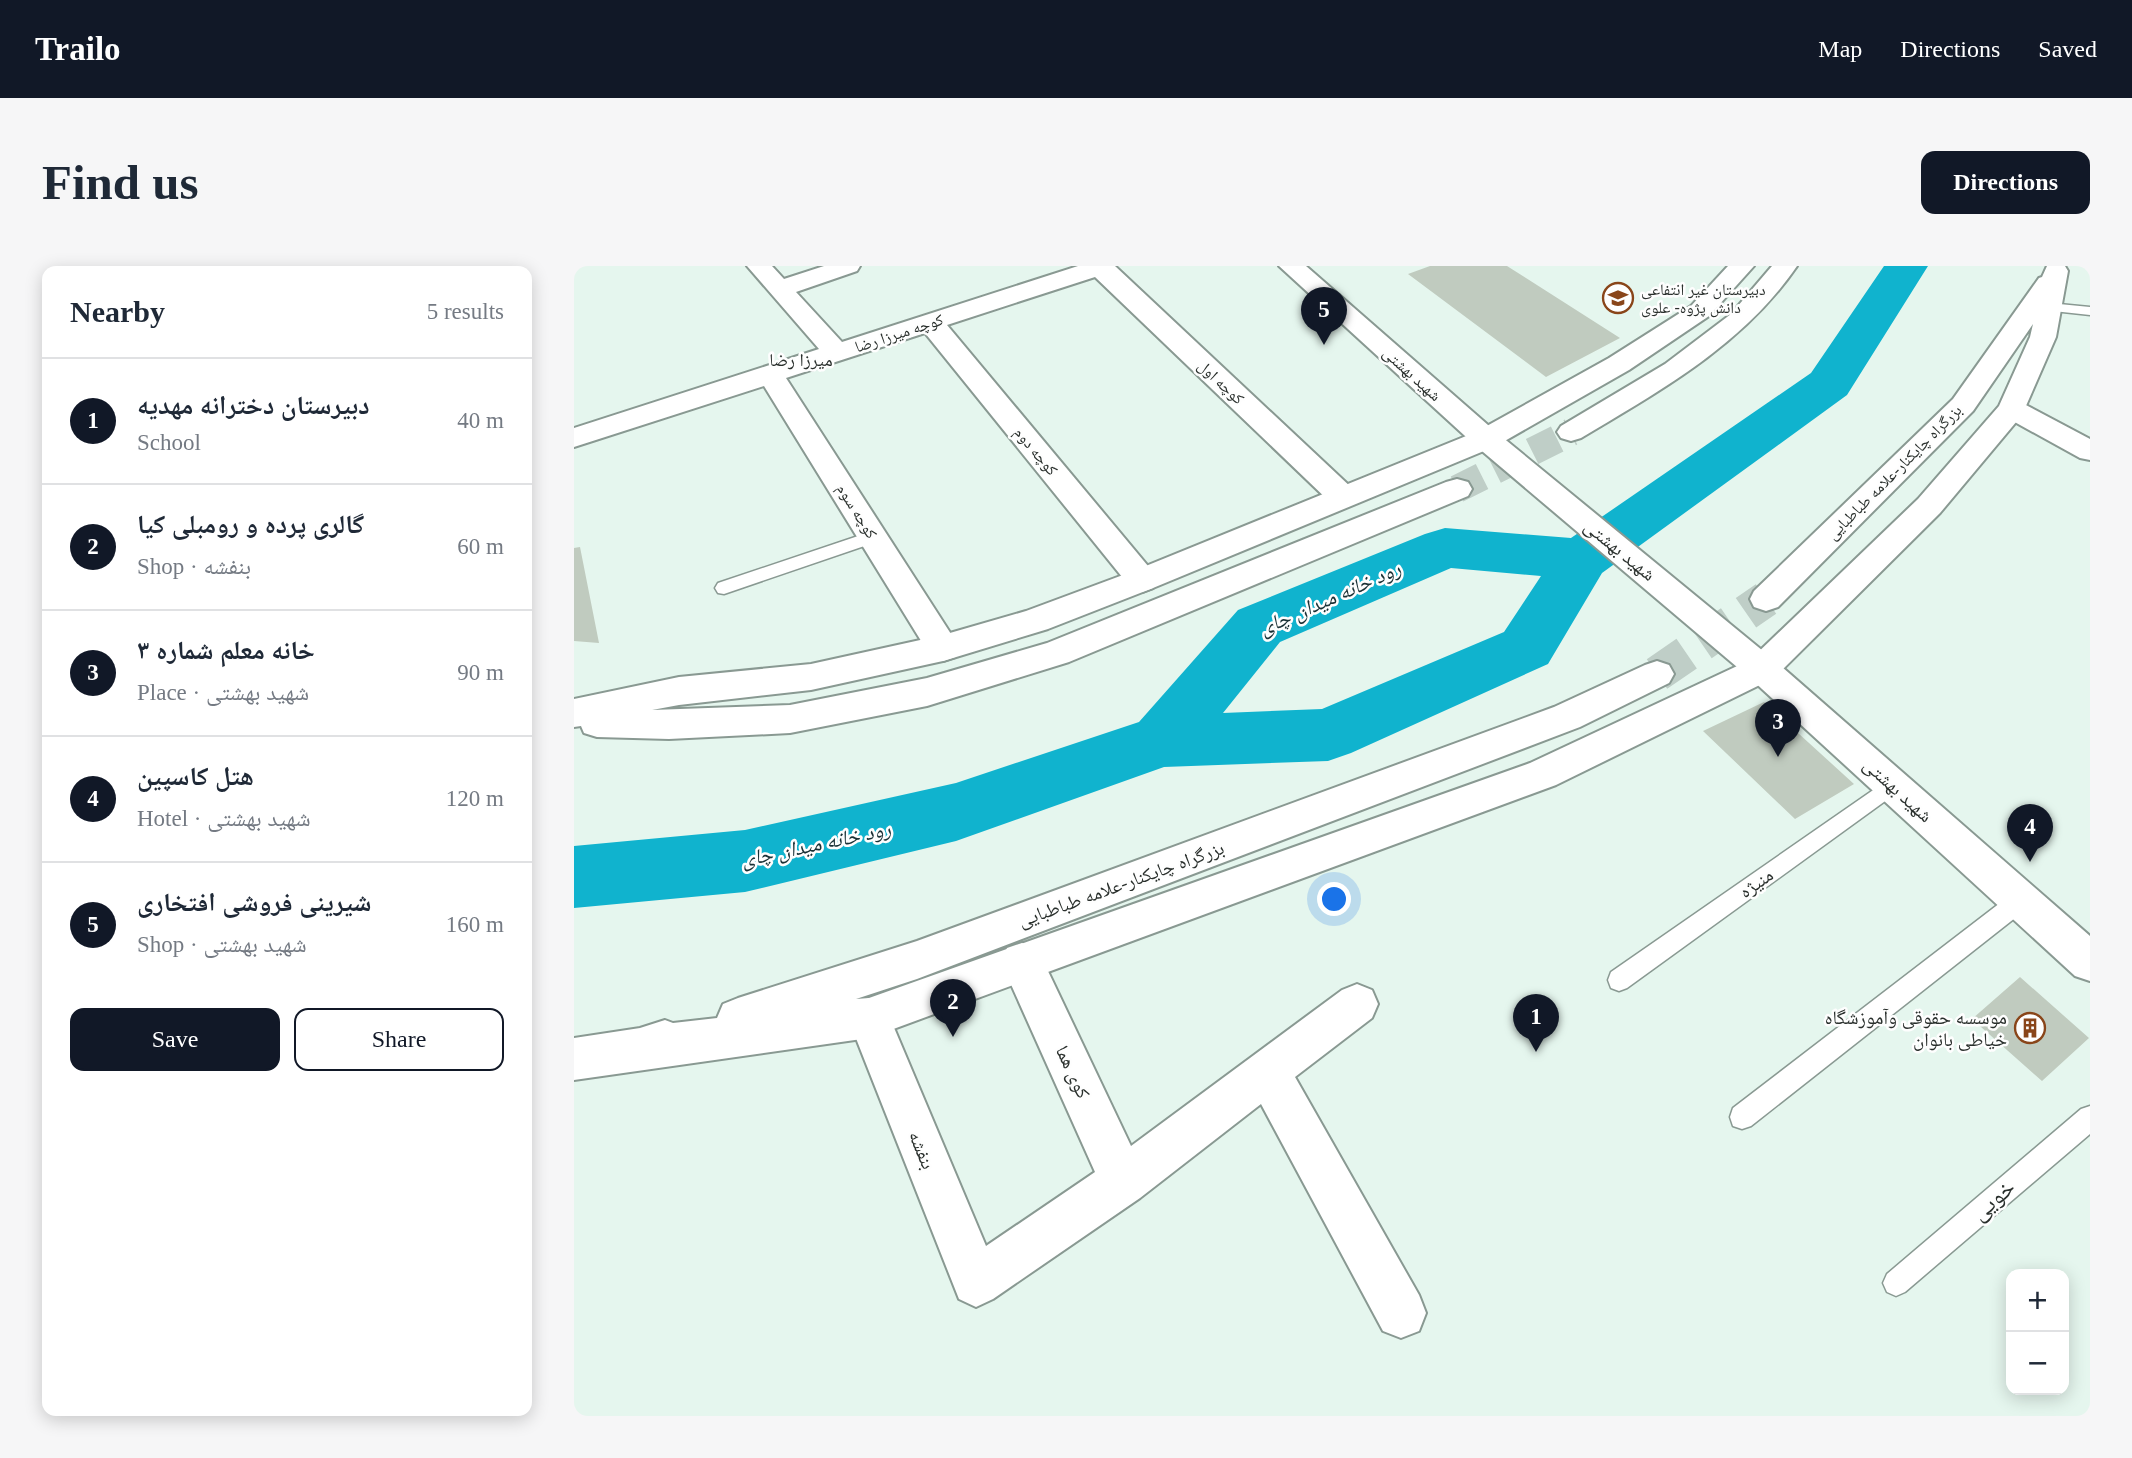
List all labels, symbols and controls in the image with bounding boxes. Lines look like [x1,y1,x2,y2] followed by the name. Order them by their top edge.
[35,31,121,67] text: Trailo
[1818,36,1862,62] text: Map
[1900,36,2000,62] text: Directions
[2038,36,2097,62] text: Saved
[1921,151,2090,214] button: Directions
[42,155,199,210] text: Find us
[1601,281,1635,315] school or university icon: دبیرستان غیر انتفاعی دانش پژوه- علوی
[1641,281,1766,318] place label: دبیرستان غیر انتفاعی دانش پژوه- علوی
[1301,287,1347,345] pin: 5
[70,295,165,328] text: Nearby
[427,299,504,324] text: 5 results
[853,311,946,356] street label: کوچه میرزا رضا
[1378,344,1444,406] street label: شهید بهشتى
[769,350,833,370] district label: میرزا رضا
[1193,357,1248,409] street label: کوچه اول
[137,391,370,420] text: دبیرستان دخترانه مهدیه
[1823,401,1966,544] street label: بزرگراه چایکنار-علامه طباطبایی
[87,408,99,433] text: 1
[457,408,504,433] text: 40 m
[1009,424,1061,480] street label: کوچه دوم
[137,430,201,455] text: School
[832,480,881,543] street label: کوچه سوم
[137,510,364,539] text: گالری پرده و رومبلی کیا
[1580,515,1660,586] street label: شهید بهشتی
[87,534,99,559] text: 2
[457,534,504,559] text: 60 m
[137,554,251,579] text: Shop · بنفشه
[1256,556,1405,641] water label: رود خانه میدان چای
[137,636,315,665] text: خانه معلم شماره ۳
[87,660,99,685] text: 3
[457,660,504,685] text: 90 m
[137,680,309,705] text: Place · شهید بهشتى
[1755,699,1801,757] pin: 3
[1859,754,1937,827] street label: شهید بهشتى
[137,762,254,791] text: هتل کاسپین
[87,786,99,811] text: 4
[446,786,504,811] text: 120 m
[2007,804,2053,862] pin: 4
[137,806,311,831] text: Hotel · شهید بهشتى
[739,816,893,873] water label: رود خانه میدان چای
[1015,837,1227,932] street label: بزرگراه چایکنار-علامه طباطبایی
[1735,864,1778,903] street label: منیژه
[1317,882,1351,916] your location
[137,888,371,917] text: شیرینی فروشی افتخاری
[87,912,99,937] text: 5
[446,912,504,937] text: 160 m
[137,932,307,957] text: Shop · شهید بهشتى
[930,979,976,1037] pin: 2
[1513,994,1559,1052] pin: 1
[1825,1007,2007,1051] place label: موسسه حقوقی وآموزشگاه خیاطی بانوان
[70,1008,280,1071] button: Save
[294,1008,504,1071] button: Share
[2013,1011,2047,1045] building icon: موسسه حقوقی وآموزشگاه خیاطی بانوان
[1051,1042,1094,1102] street label: کوی هما
[904,1128,939,1172] street label: بنفشه
[1966,1174,2020,1226] street label: خویی
[2006,1269,2069,1395] map controls
[2006,1269,2069,1332] button: +
[2006,1332,2069,1395] button: −

